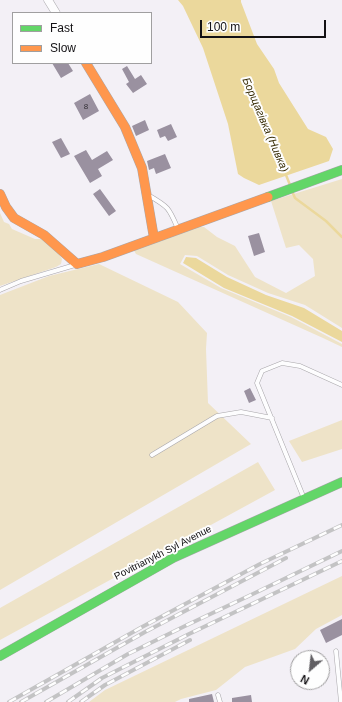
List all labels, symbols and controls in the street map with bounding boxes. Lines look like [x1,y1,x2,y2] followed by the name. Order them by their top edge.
[12,12,152,64] legend
[202,12,328,38] scale bar
[207,20,240,34] text: 100 m
[50,21,73,35] text: Fast
[50,41,76,55] text: Slow
[239,76,291,174] water label: Борщагівка (Нивка)
[84,102,88,112] house number: 8
[112,523,214,583] street label: Povitrianykh Syl Avenue
[290,650,330,690] north arrow
[299,673,311,687] text: N

